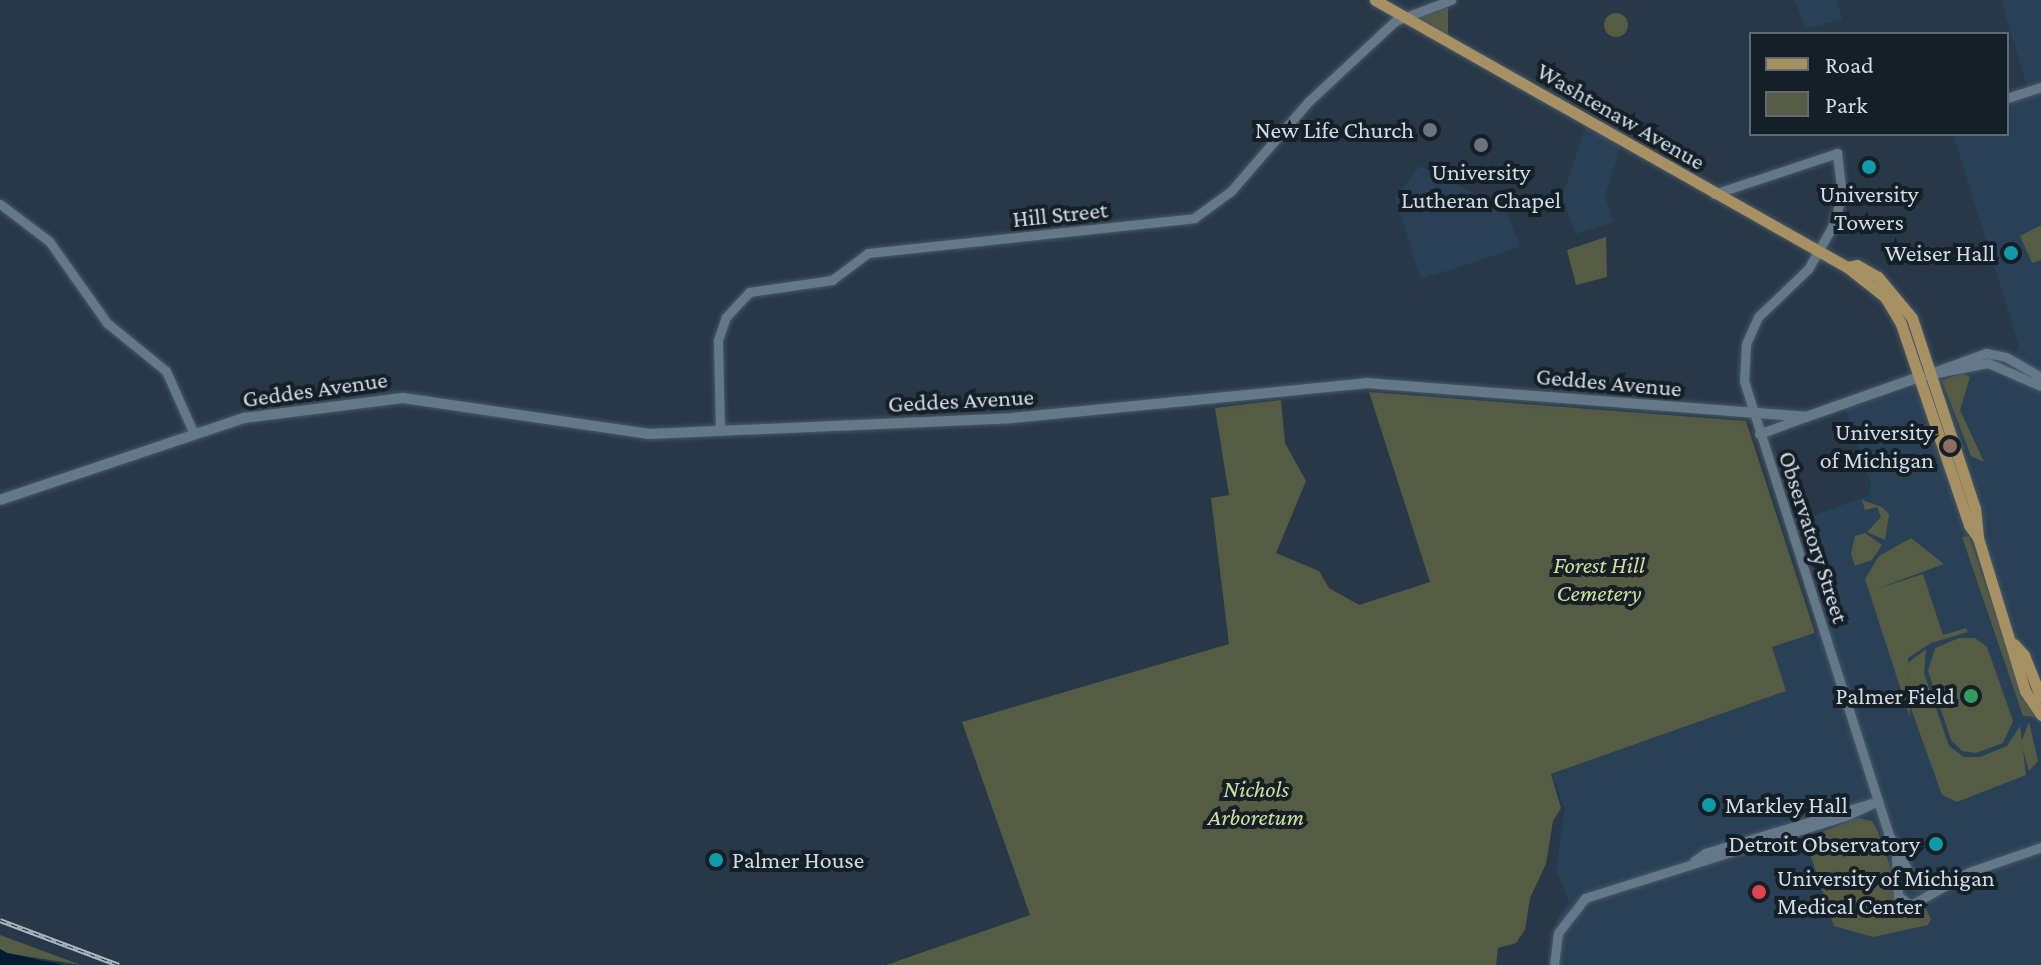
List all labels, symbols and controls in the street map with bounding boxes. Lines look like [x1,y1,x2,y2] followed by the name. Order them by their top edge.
[1749,32,2009,136] legend
[1825,51,1874,78] text: Road
[1532,56,1710,176] street label: Washtenaw Avenue
[1825,91,1868,118] text: Park
[1255,116,1414,144] place label: New Life Church
[1421,121,1439,139] marker: New Life Church
[1472,136,1490,154] marker: University Lutheran Chapel
[1401,158,1561,214] place label: University Lutheran Chapel
[1860,158,1878,176] marker: University Towers
[1819,180,1919,236] place label: University Towers
[1011,195,1109,233] street label: Hill Street
[1885,239,1995,267] place label: Weiser Hall
[2002,244,2020,262] marker: Weiser Hall
[1535,361,1683,403] street label: Geddes Avenue
[241,365,389,413] street label: Geddes Avenue
[887,382,1035,418] street label: Geddes Avenue
[1820,418,1934,474] place label: University of Michigan
[1941,437,1959,455] marker: University of Michigan
[1773,447,1855,627] street label: Observatory Street
[1553,551,1645,607] park label: Forest Hill Cemetery
[1836,682,1955,710] place label: Palmer Field
[1962,687,1980,705] marker: Palmer Field
[1208,775,1304,831] park label: Nichols Arboretum
[1725,791,1848,819] place label: Markley Hall
[1700,796,1718,814] marker: Markley Hall
[1729,830,1920,858] place label: Detroit Observatory
[1927,835,1945,853] marker: Detroit Observatory
[732,846,864,874] place label: Palmer House
[707,851,725,869] marker: Palmer House
[1777,864,1995,920] place label: University of Michigan Medical Center
[1748,881,1770,903] marker: University of Michigan Medical Center

